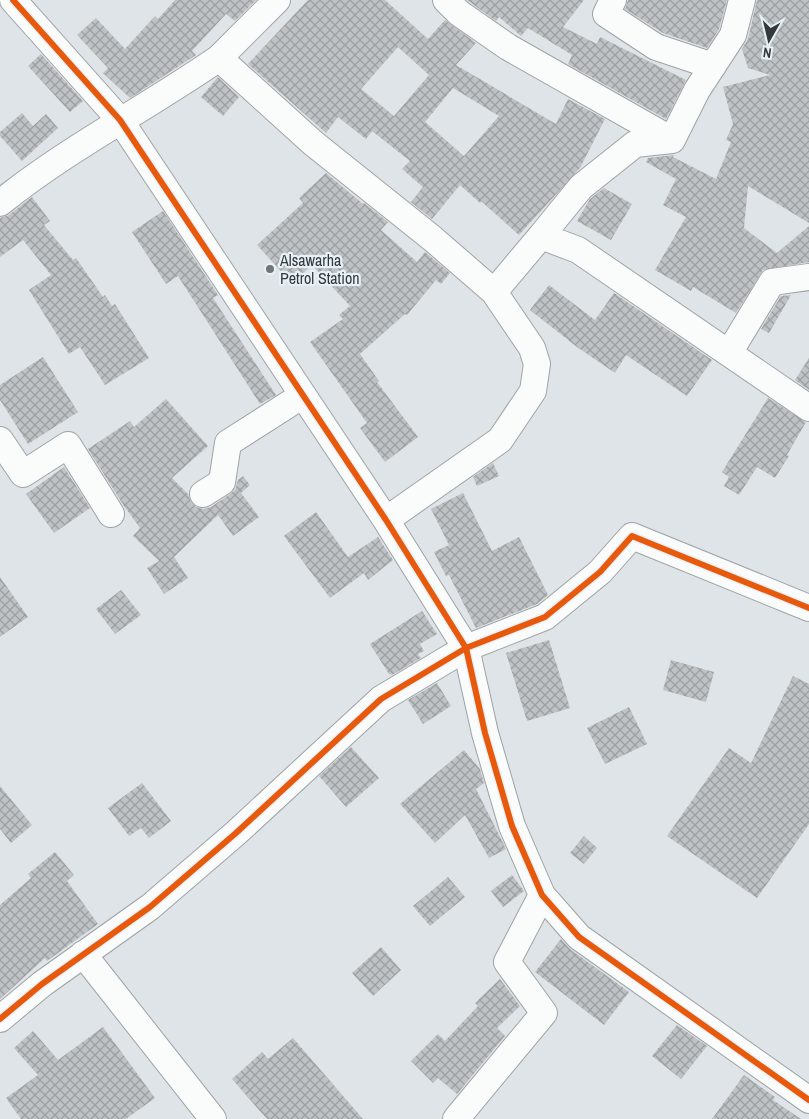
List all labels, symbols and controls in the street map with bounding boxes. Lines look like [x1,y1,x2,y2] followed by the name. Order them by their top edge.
[744,15,794,65] north arrow
[762,43,773,62] text: N
[279,249,360,289] place label: Alsawarha Petrol Station
[264,263,276,275] marker: Alsawarha Petrol Station

